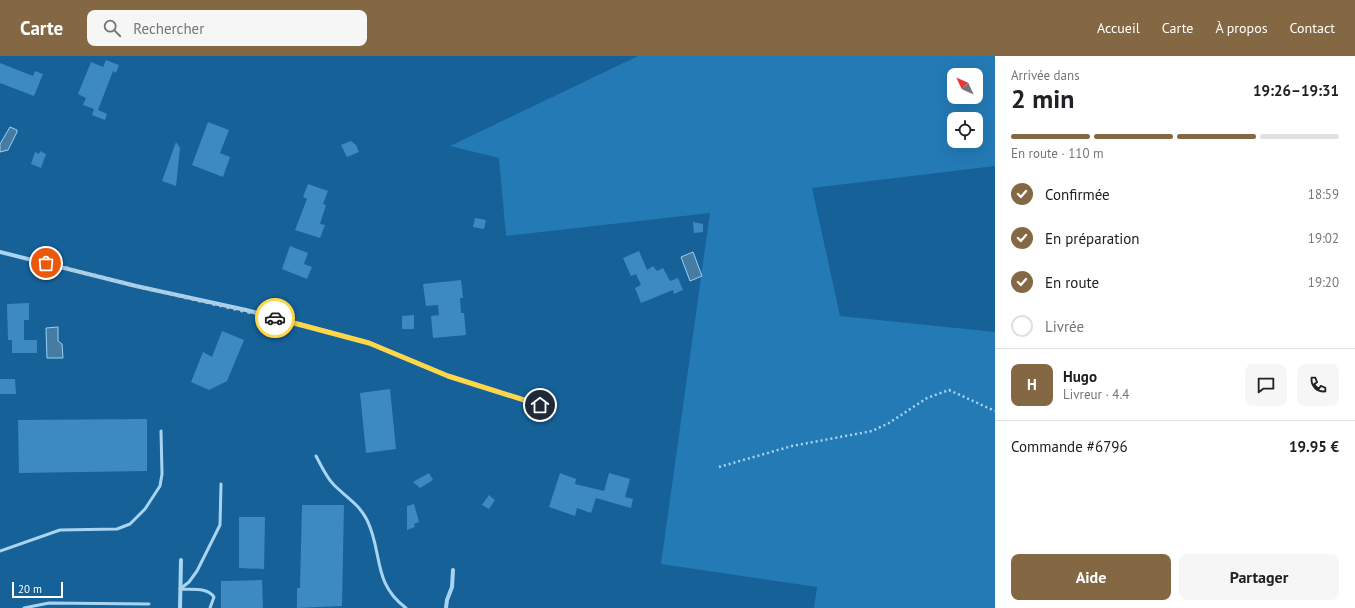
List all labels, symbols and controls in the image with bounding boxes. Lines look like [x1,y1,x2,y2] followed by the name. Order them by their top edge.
[87,10,367,46] search box
[20,16,63,40] text: Carte
[101,17,123,39] icon: search
[133,19,204,38] text: Rechercher
[1097,19,1140,37] text: Accueil
[1162,19,1193,37] text: Carte
[1215,19,1268,37] text: À propos
[1290,19,1335,37] text: Contact
[1011,67,1080,84] text: Arrivée dans
[947,68,983,104] north arrow
[947,68,983,148] map controls
[1253,81,1339,100] text: 19:26–19:31
[1011,82,1074,115] text: 2 min
[947,112,983,148] button: locate
[1011,145,1104,162] text: En route · 110 m
[1011,183,1033,205] icon: check
[1045,185,1110,204] text: Confirmée
[1308,186,1339,203] text: 18:59
[1011,227,1033,249] icon: check
[1045,229,1140,248] text: En préparation
[1308,230,1339,247] text: 19:02
[29,246,63,280] pin
[35,252,57,274] icon: bag
[1011,271,1033,293] icon: check
[1045,273,1099,292] text: En route
[1308,274,1339,291] text: 19:20
[255,298,295,338] courier
[264,307,286,329] icon: car
[1045,317,1084,336] text: Livrée
[1245,364,1287,406] button: chat
[1297,364,1339,406] button: phone
[1063,367,1097,386] text: Hugo
[1027,375,1037,394] text: H
[1063,386,1129,403] text: Livreur · 4.4
[523,388,557,422] pin
[529,394,551,416] icon: home
[1011,437,1128,456] text: Commande #6796
[1289,437,1339,456] text: 19.95 €
[1011,554,1171,600] button: Aide
[1179,554,1339,600] button: Partager
[12,580,63,599] scale bar
[18,582,42,596] text: 20 m

